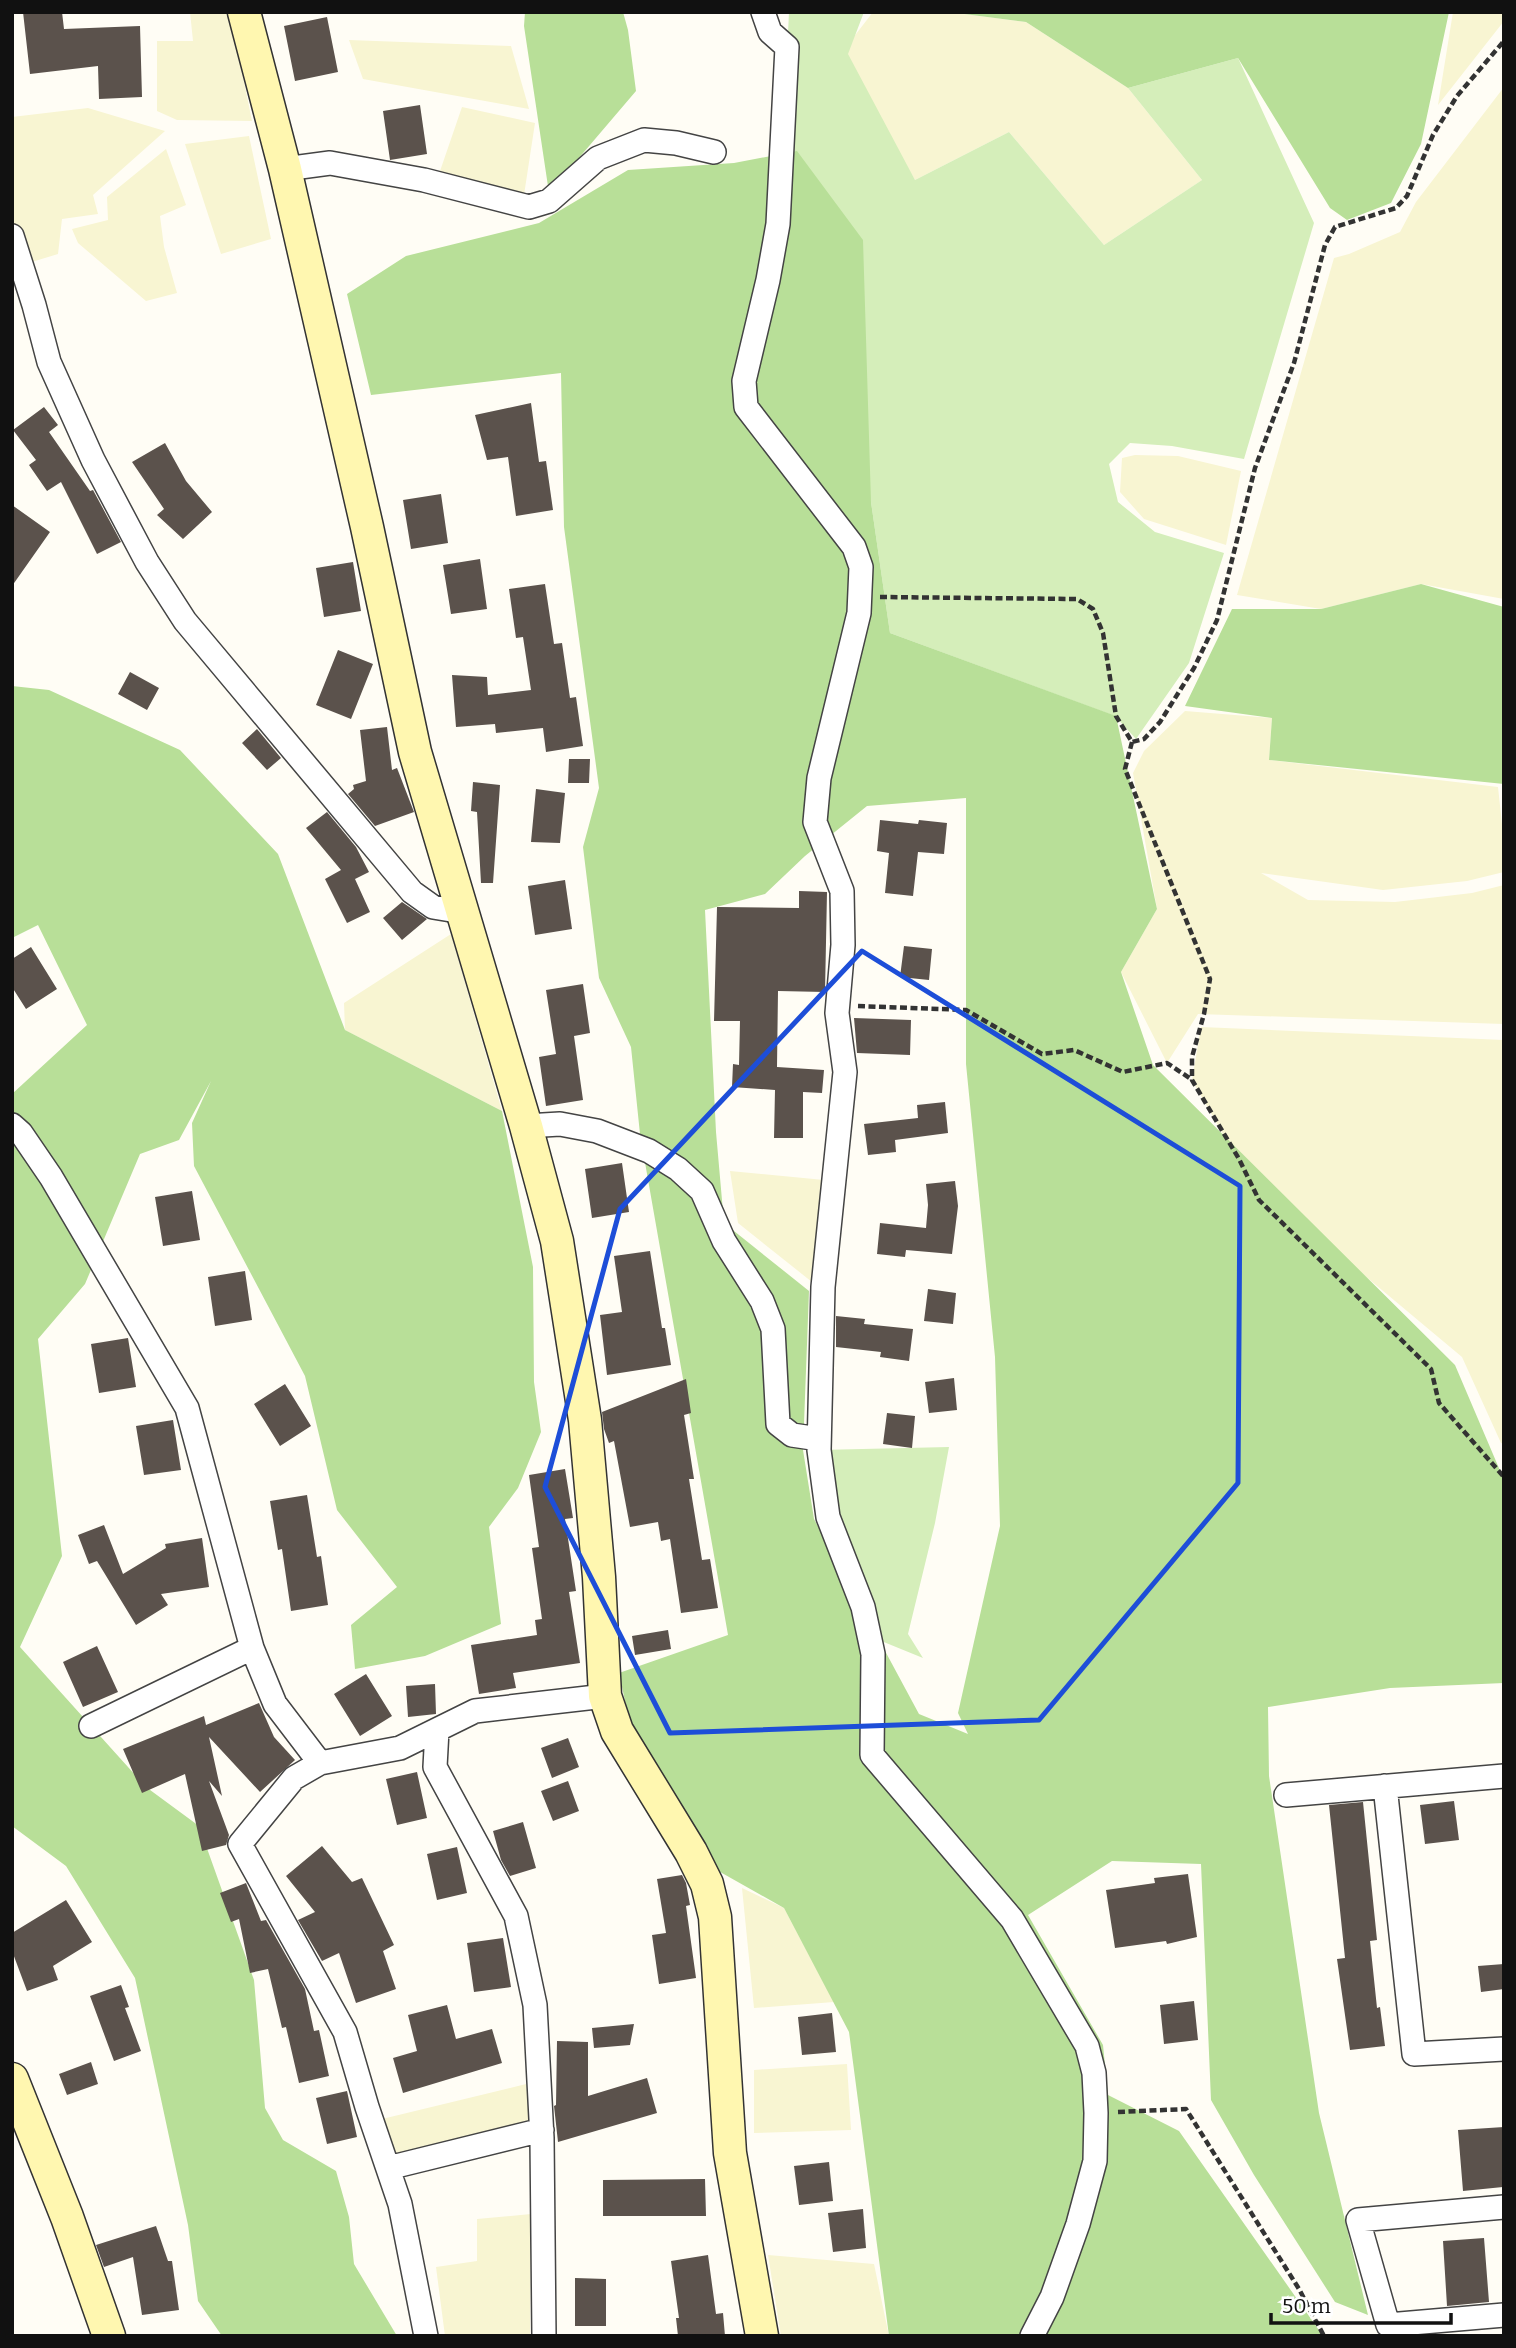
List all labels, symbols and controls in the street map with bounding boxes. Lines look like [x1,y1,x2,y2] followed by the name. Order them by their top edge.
[1271,2282,1451,2326] scale bar
[1282,2293,1331,2319] text: 50 m

